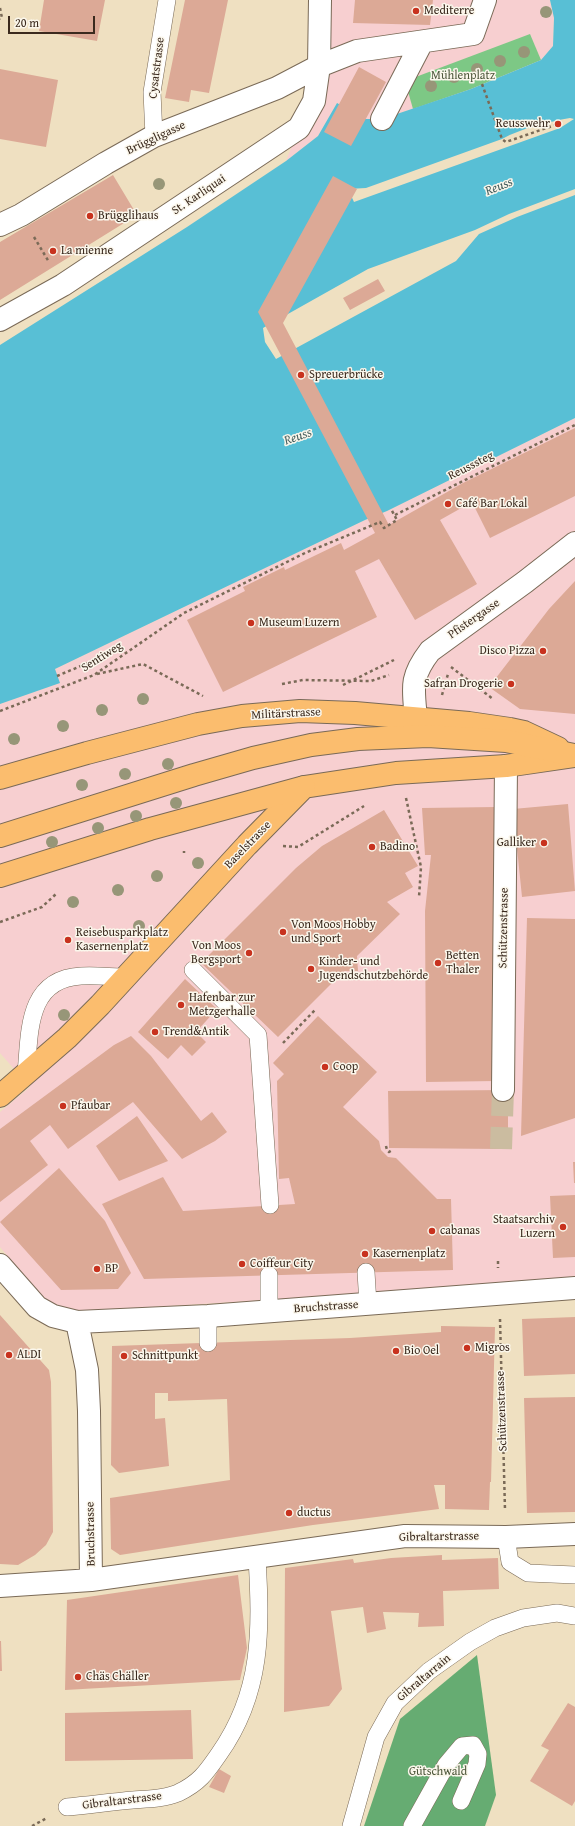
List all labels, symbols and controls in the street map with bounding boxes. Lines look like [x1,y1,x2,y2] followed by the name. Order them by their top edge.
[424,4,474,18] place label: Mediterre
[411,6,421,16] marker: Mediterre
[10,8,97,34] scale bar
[15,14,39,31] text: 20 m
[146,36,168,100] street label: Cysatstrasse
[431,69,495,83] park label: Mühlenplatz
[496,117,550,131] place label: Reusswehr
[124,118,188,158] street label: Brüggligasse
[553,119,563,129] marker: Reusswehr
[169,172,229,218] street label: St. Karliquai
[483,174,515,200] water label: Reuss
[98,209,159,223] place label: Brügglihaus
[85,211,95,221] marker: Brügglihaus
[61,244,113,258] place label: La mienne
[48,246,58,256] marker: La mienne
[309,368,383,382] place label: Spreuerbrücke
[296,370,306,380] marker: Spreuerbrücke
[282,425,314,449] water label: Reuss
[446,448,496,484] street label: Reusssteg
[456,497,527,511] place label: Café Bar Lokal
[443,499,453,509] marker: Café Bar Lokal
[445,596,503,642] street label: Pfistergasse
[259,616,340,630] place label: Museum Luzern
[246,618,256,628] marker: Museum Luzern
[79,639,125,675] street label: Sentiweg
[480,644,535,658] place label: Disco Pizza
[538,646,548,656] marker: Disco Pizza
[424,677,503,691] place label: Safran Drogerie
[506,679,516,689] marker: Safran Drogerie
[251,705,321,723] street label: Militärstrasse
[222,818,274,872] street label: Baselstrasse
[497,836,536,850] place label: Galliker
[539,838,549,848] marker: Galliker
[380,840,415,854] place label: Badino
[367,842,377,852] marker: Badino
[496,888,512,968] street label: Schützenstrasse
[291,918,376,946] place label: Von Moos Hobby und Sport
[76,926,168,954] place label: Reisebusparkplatz Kasernenplatz
[278,927,288,937] marker: Von Moos Hobby und Sport
[63,935,73,945] marker: Reisebusparkplatz Kasernenplatz
[191,939,241,967] place label: Von Moos Bergsport
[244,948,254,958] marker: Von Moos Bergsport
[446,949,479,977] place label: Betten Thaler
[319,955,428,983] place label: Kinder- und Jugendschutzbehörde
[433,958,443,968] marker: Betten Thaler
[306,964,316,974] marker: Kinder- und Jugendschutzbehörde
[189,991,255,1019] place label: Hafenbar zur Metzgerhalle
[176,1000,186,1010] marker: Hafenbar zur Metzgerhalle
[163,1025,229,1039] place label: Trend&Antik
[150,1027,160,1037] marker: Trend&Antik
[333,1060,358,1074] place label: Coop
[320,1062,330,1072] marker: Coop
[71,1099,110,1113] place label: Pfaubar
[58,1101,68,1111] marker: Pfaubar
[493,1213,555,1241] place label: Staatsarchiv Luzern
[558,1222,568,1232] marker: Staatsarchiv Luzern
[440,1224,480,1238] place label: cabanas
[427,1226,437,1236] marker: cabanas
[373,1247,445,1261] place label: Kasernenplatz
[360,1249,370,1259] marker: Kasernenplatz
[250,1257,314,1271] place label: Coiffeur City
[237,1259,247,1269] marker: Coiffeur City
[105,1262,118,1276] place label: BP
[92,1264,102,1274] marker: BP
[293,1298,359,1316] street label: Bruchstrasse
[475,1341,510,1355] place label: Migros
[462,1343,472,1353] marker: Migros
[404,1344,439,1358] place label: Bio Oel
[391,1346,401,1356] marker: Bio Oel
[17,1348,41,1362] place label: ALDI
[132,1349,198,1363] place label: Schnittpunkt
[4,1350,14,1360] marker: ALDI
[119,1351,129,1361] marker: Schnittpunkt
[493,1370,511,1452] street label: Schützenstrasse
[83,1501,99,1567] street label: Bruchstrasse
[297,1506,331,1520] place label: ductus
[284,1508,294,1518] marker: ductus
[399,1529,479,1545] street label: Gibraltarstrasse
[394,1651,454,1705] street label: Gibraltarrain
[86,1670,149,1684] place label: Chäs Chäller
[73,1672,83,1682] marker: Chäs Chäller
[409,1765,467,1779] park label: Gütschwald
[81,1789,163,1813] street label: Gibraltarstrasse

